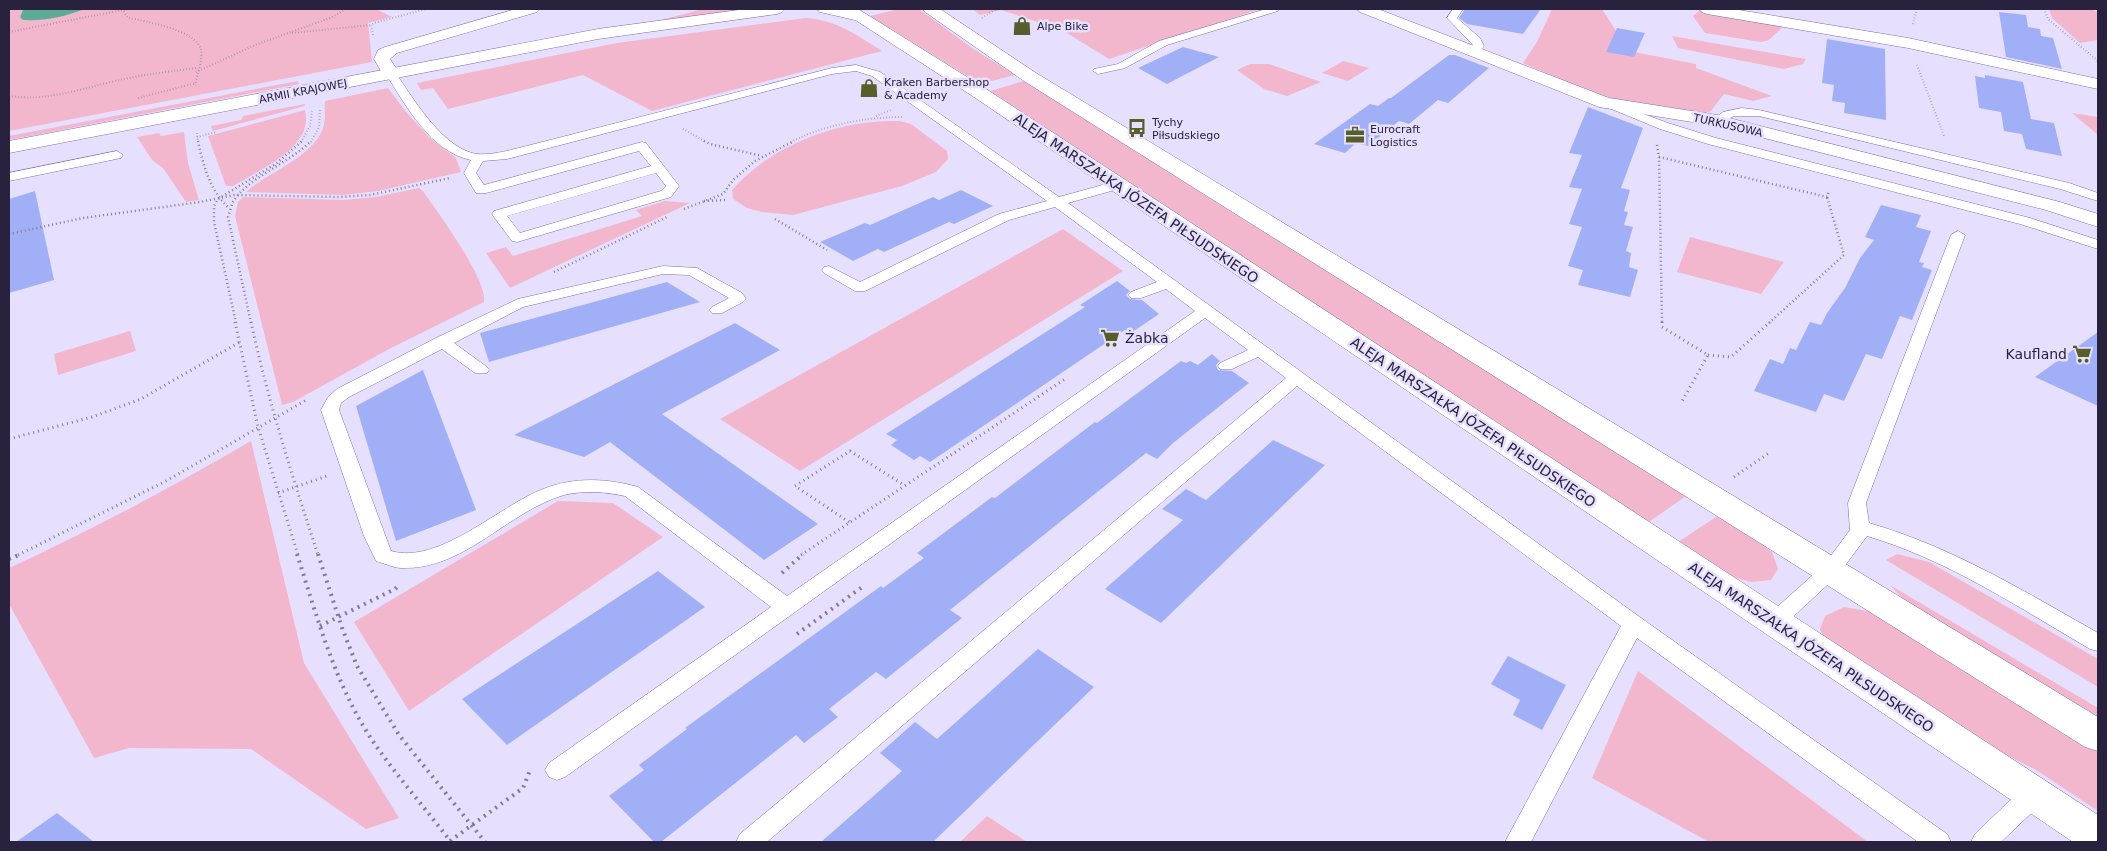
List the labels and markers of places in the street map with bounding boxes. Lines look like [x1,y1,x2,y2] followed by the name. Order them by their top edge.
[1011,15,1033,37] shop icon: Alpe Bike
[1037,20,1088,33] place label: Alpe Bike
[884,76,989,102] place label: Kraken Barbershop & Academy
[858,77,880,99] shop icon: Kraken Barbershop & Academy
[1151,116,1220,142] place label: Tychy Piłsudskiego
[1126,117,1148,139] bus stop icon: Tychy Piłsudskiego
[1370,123,1421,149] place label: Eurocraft Logistics
[1344,124,1366,146] office icon: Eurocraft Logistics
[1099,327,1121,349] supermarket icon: Żabka
[1125,329,1169,346] place label: Żabka
[2071,343,2093,365] supermarket icon: Kaufland
[2005,346,2067,362] place label: Kaufland

